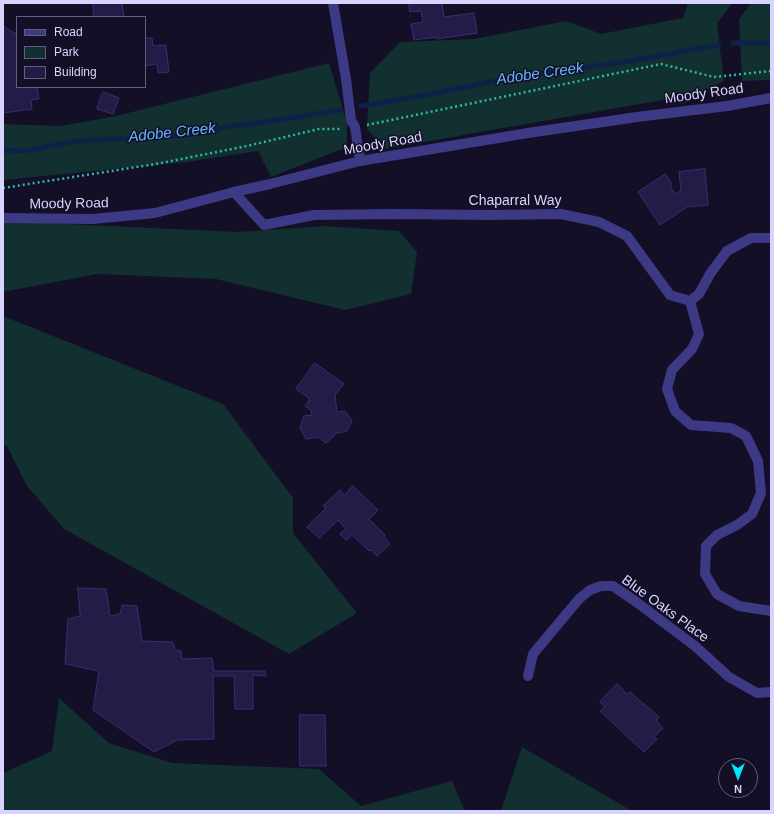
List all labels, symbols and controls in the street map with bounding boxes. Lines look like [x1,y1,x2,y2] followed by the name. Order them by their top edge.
[16,16,146,88] legend
[54,25,83,39] text: Road
[54,45,79,59] text: Park
[495,59,585,89] water label: Adobe Creek
[54,65,97,79] text: Building
[664,80,744,108] street label: Moody Road
[128,119,216,147] water label: Adobe Creek
[342,129,424,159] street label: Moody Road
[469,193,561,209] street label: Chaparral Way
[29,195,109,213] street label: Moody Road
[618,572,712,646] street label: Blue Oaks Place
[718,758,758,798] north arrow
[734,783,742,795] text: N

